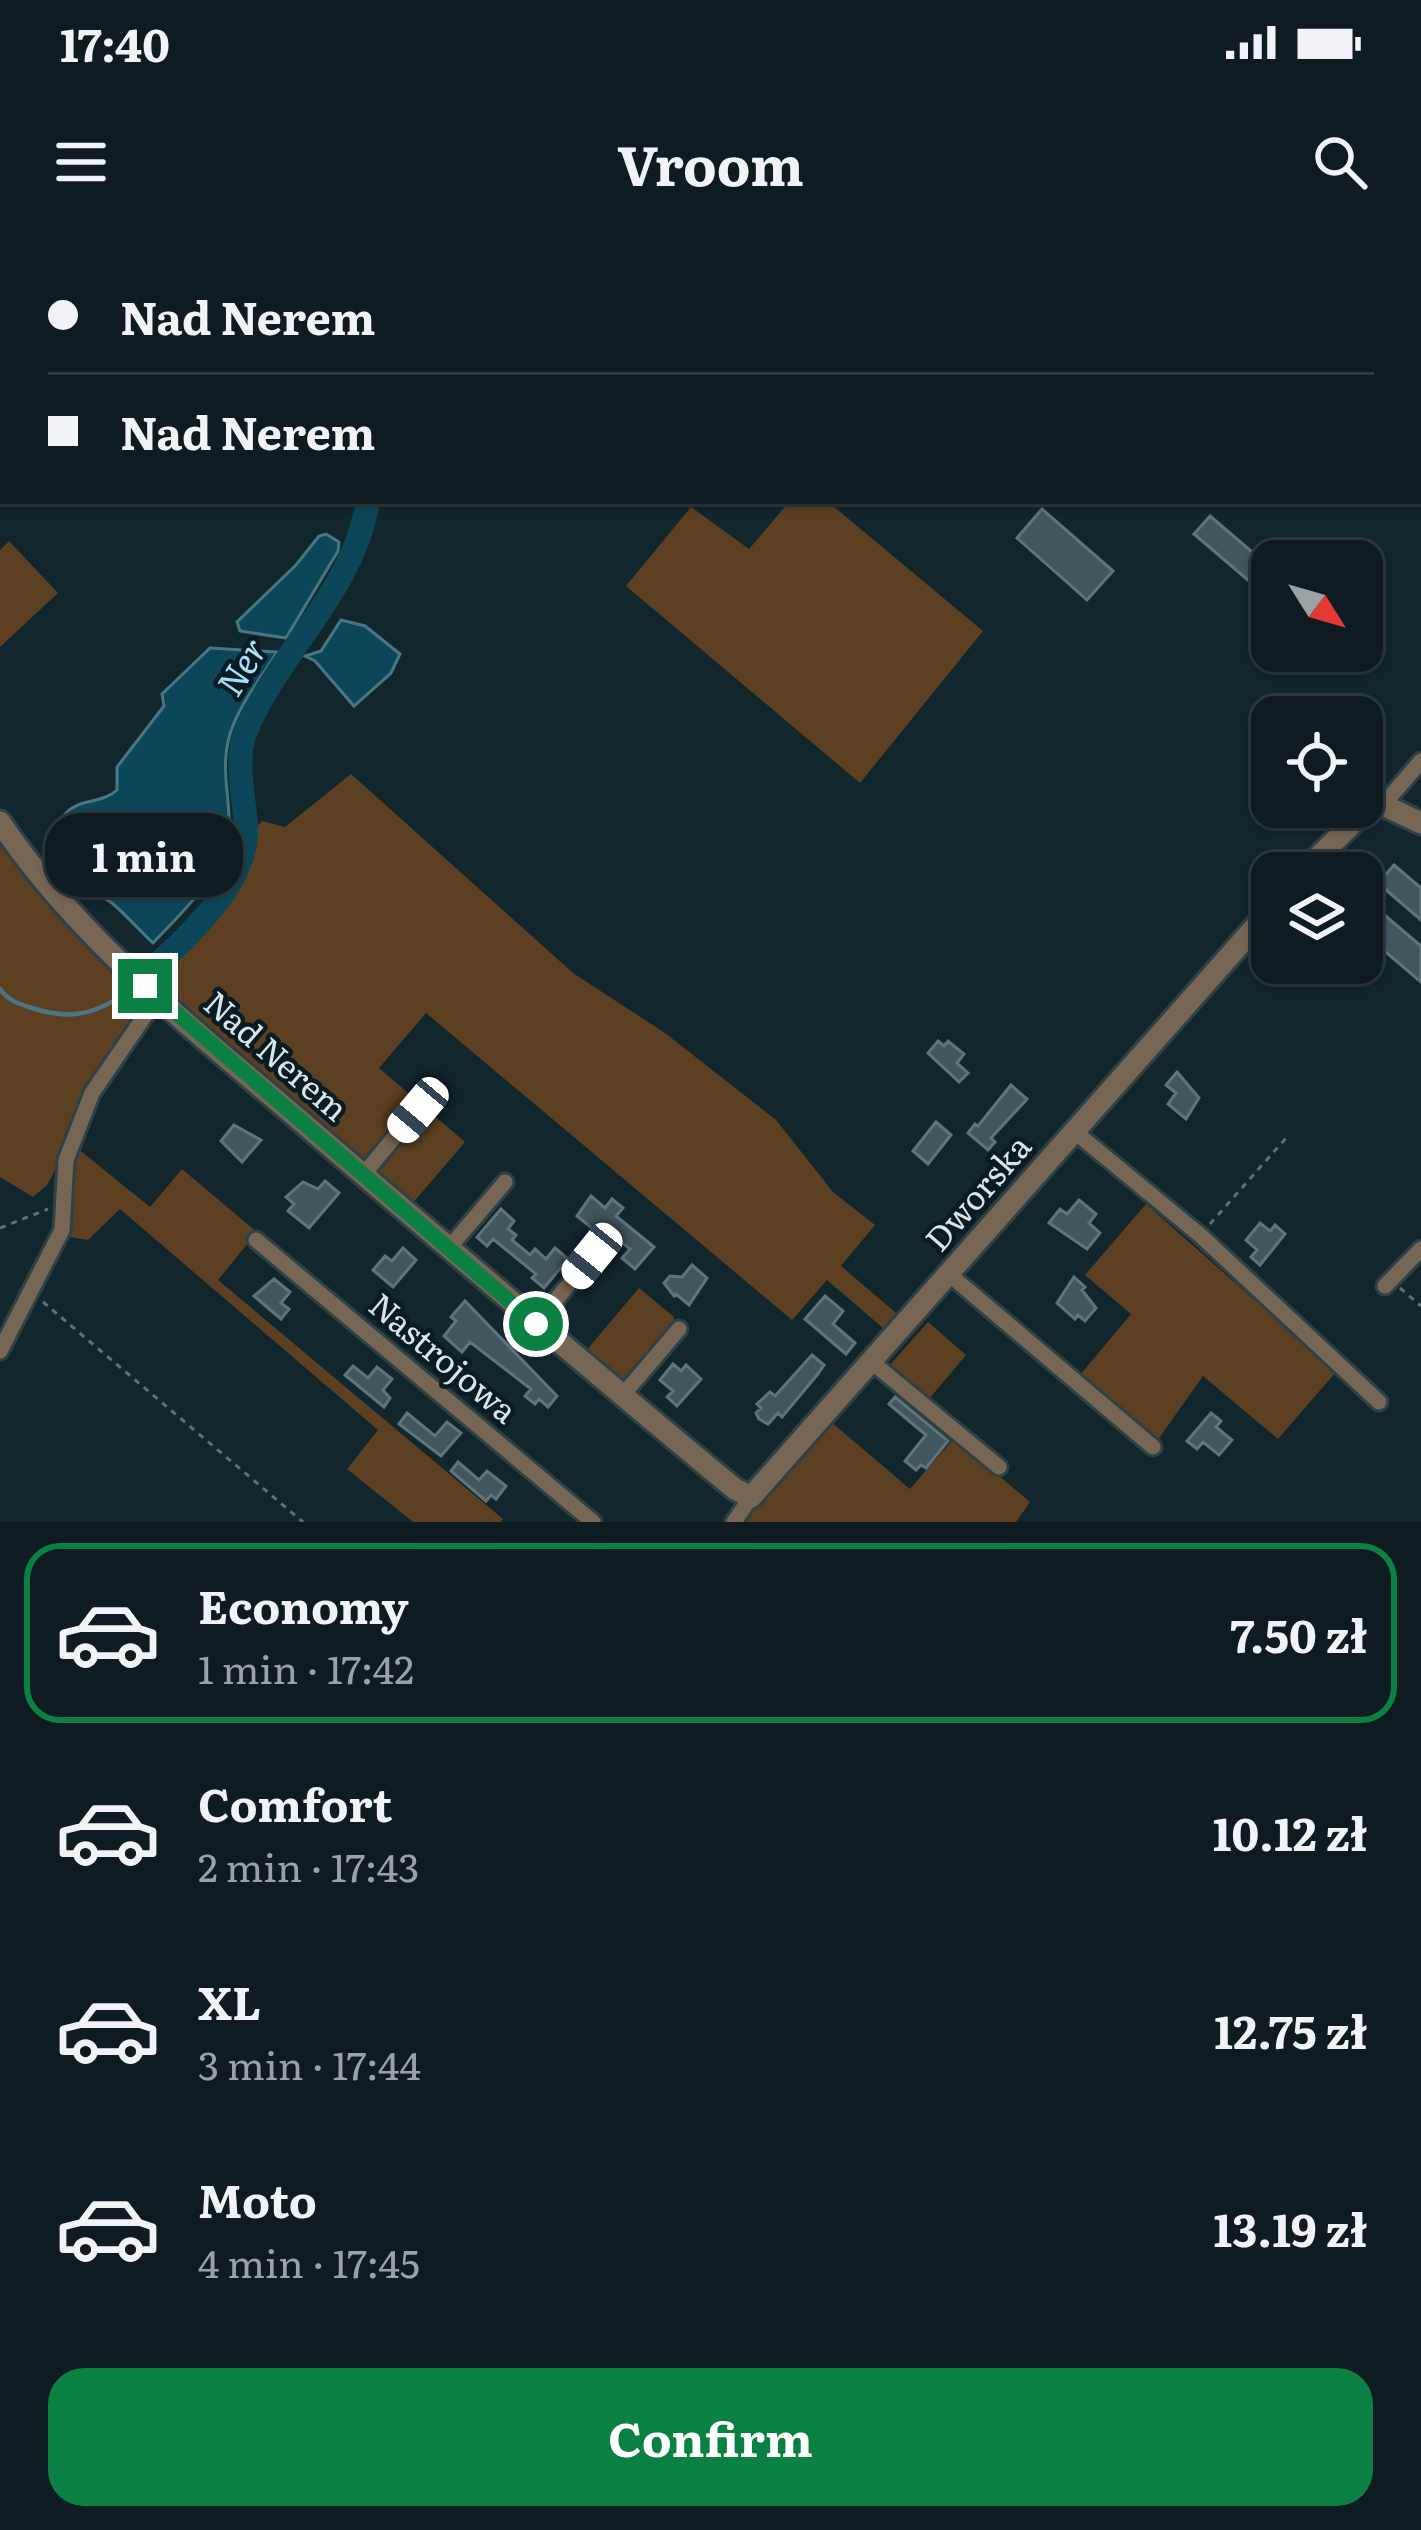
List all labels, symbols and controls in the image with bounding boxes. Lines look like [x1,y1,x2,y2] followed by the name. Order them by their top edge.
[60,9,170,76] text: 17:40
[617,122,804,203] text: Vroom
[48,129,114,195] icon: menu
[1307,129,1373,195] icon: search
[120,282,375,349] text: Nad Nerem
[120,397,375,464] text: Nad Nerem
[1251,540,1383,672] north arrow
[1251,540,1383,984] map controls
[202,626,278,705] water label: Ner
[1251,696,1383,828] button: locate
[46,812,244,896] callout: 1 min
[92,826,196,884] text: 1 min
[1251,852,1383,984] button: layers
[118,959,172,1013] route end
[195,978,361,1131] street label: Nad Nerem
[381,1071,455,1149] car
[912,1122,1041,1260] street label: Dworska
[555,1217,629,1295] car
[360,1279,530,1433] street label: Nastrojowa
[509,1297,563,1351] route start
[198,1571,409,1638] text: Economy
[54,1579,162,1687] icon: car
[1230,1600,1367,1667] text: 7.50 zł
[198,1638,414,1696] text: 1 min · 17:42
[198,1769,392,1836] text: Comfort
[54,1777,162,1885] icon: car
[1213,1798,1367,1865] text: 10.12 zł
[198,1836,419,1894] text: 2 min · 17:43
[198,1967,261,2034] text: XL
[54,1975,162,2083] icon: car
[1214,1996,1367,2063] text: 12.75 zł
[198,2034,421,2092] text: 3 min · 17:44
[198,2165,317,2232] text: Moto
[54,2173,162,2281] icon: car
[1214,2194,1367,2261] text: 13.19 zł
[198,2232,420,2290] text: 4 min · 17:45
[48,2368,1373,2506] button: Confirm

